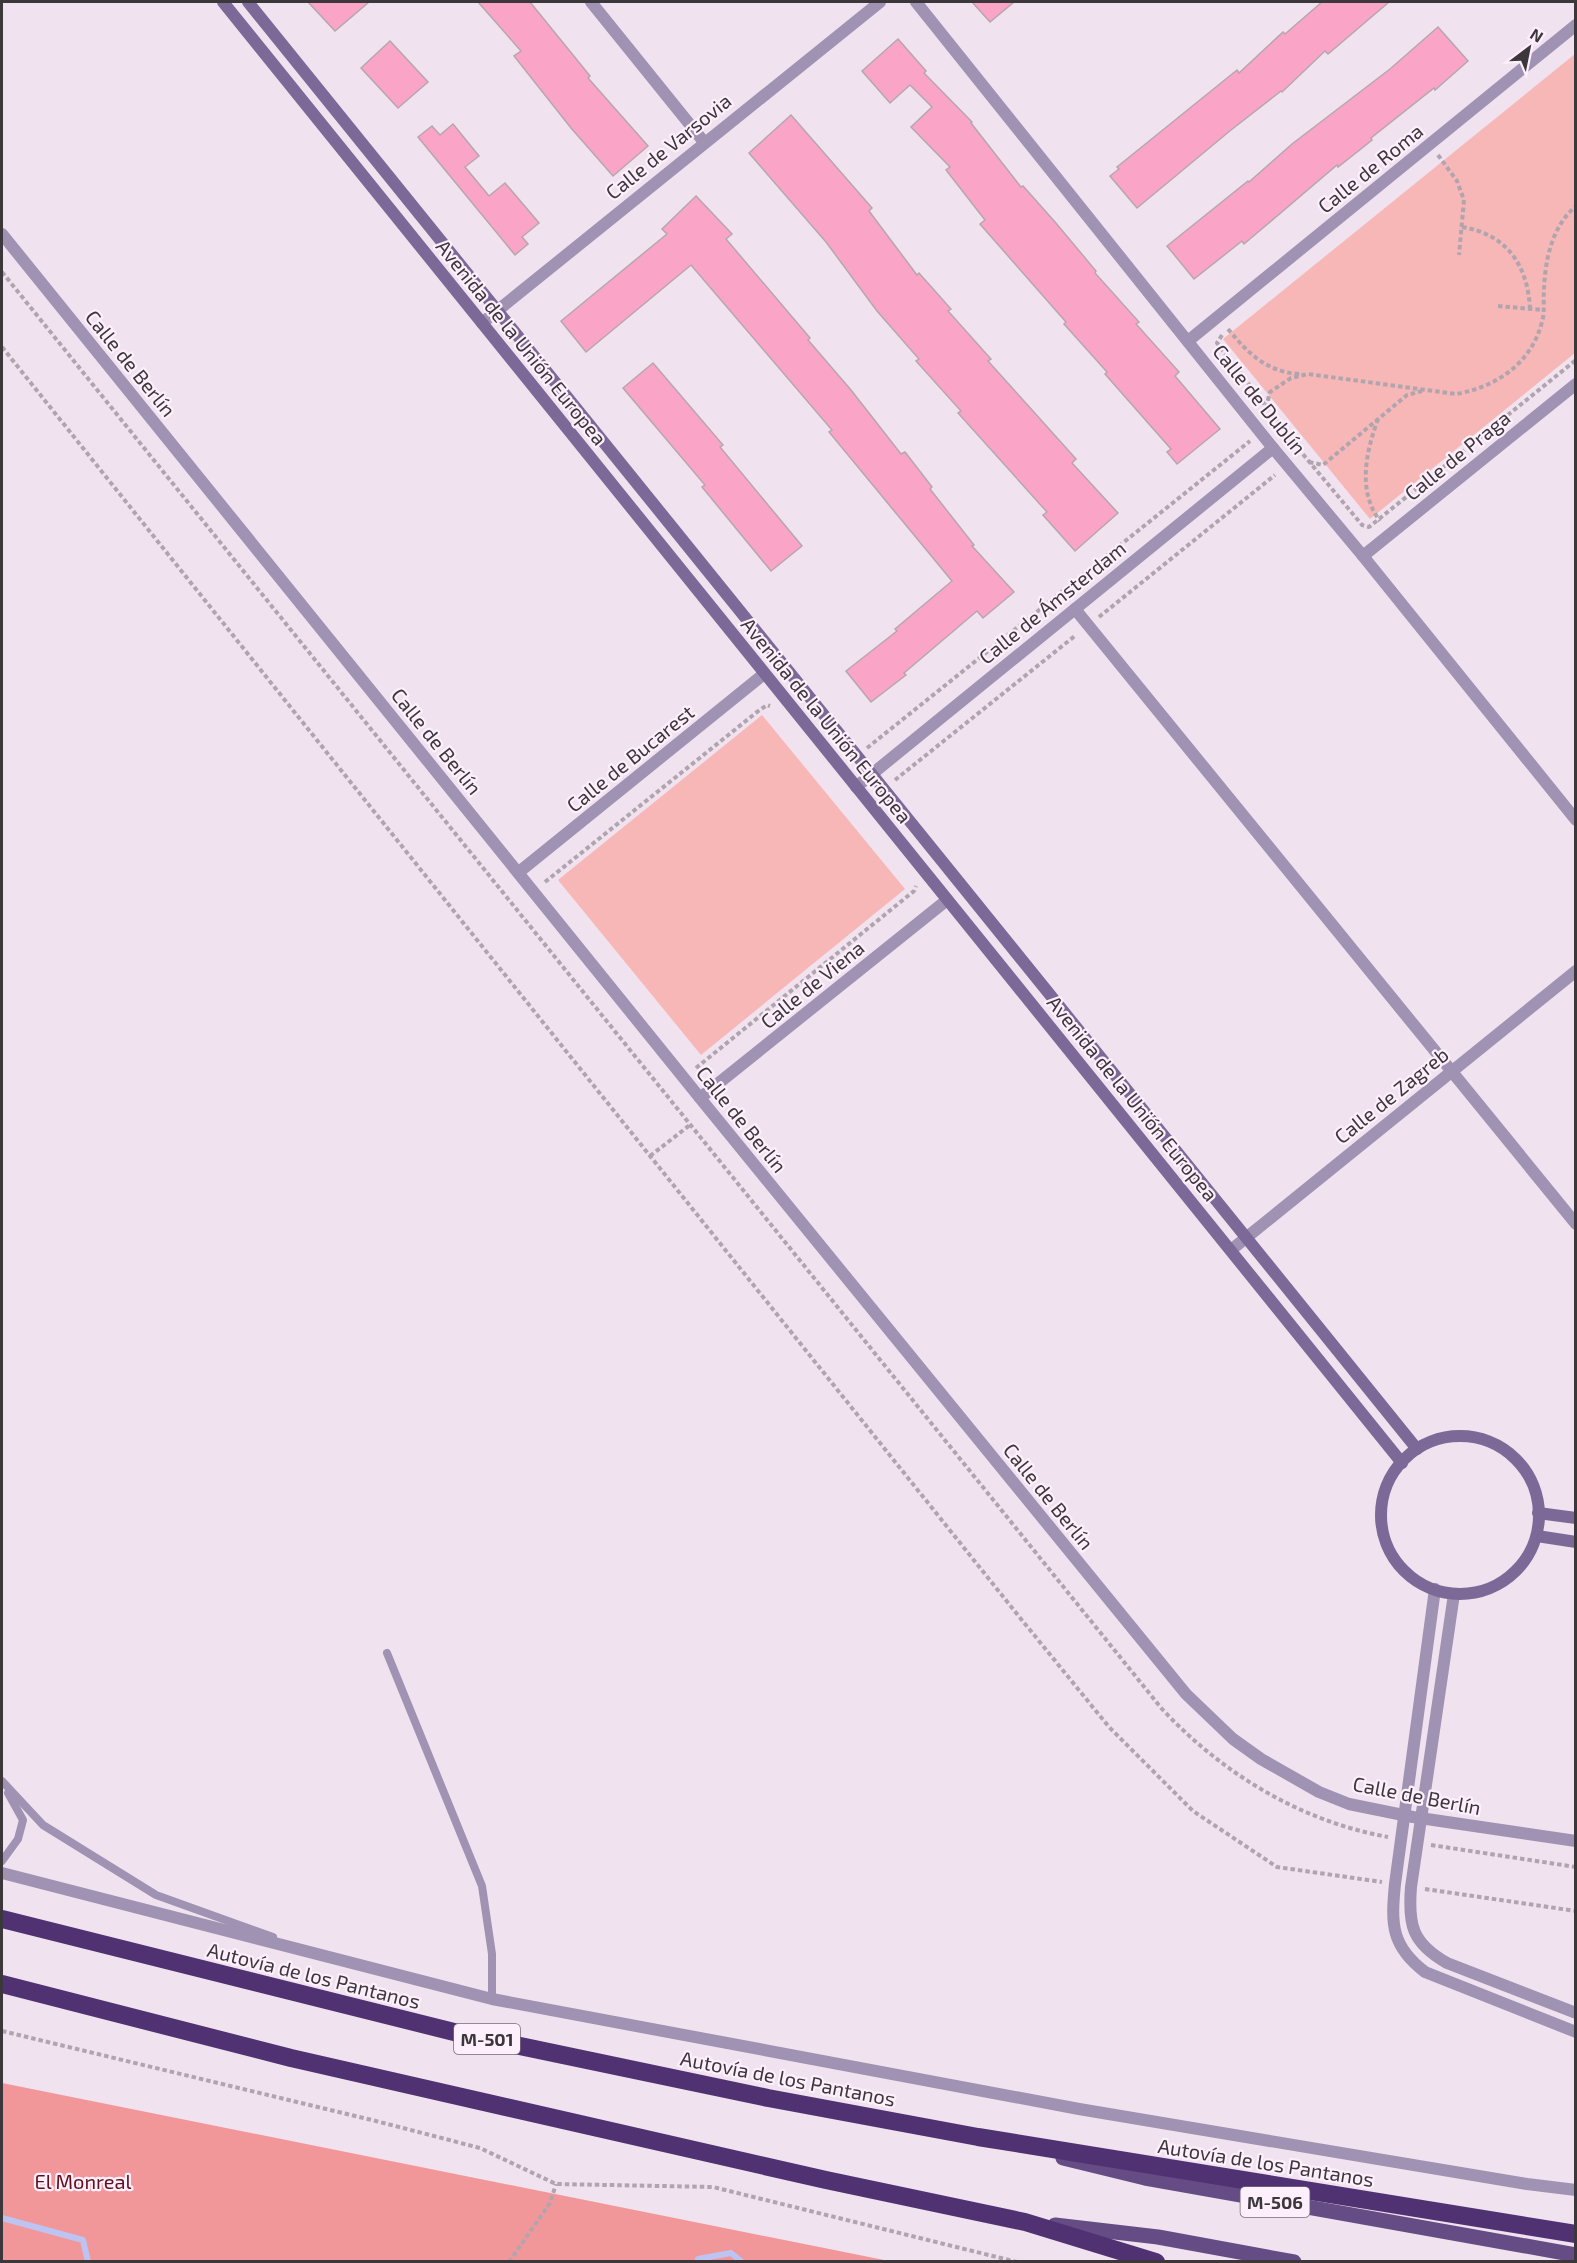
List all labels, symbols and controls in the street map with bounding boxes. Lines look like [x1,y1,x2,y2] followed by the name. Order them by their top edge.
[1499,18,1559,78] north arrow
[1527,24,1547,46] text: N
[601,88,735,204] street label: Calle de Varsovia
[1313,118,1427,218] street label: Calle de Roma
[432,235,612,449] street label: Avenida de la Unión Europea
[81,305,181,421] street label: Calle de Berlín
[1208,339,1312,459] street label: Calle de Dublín
[1399,405,1515,505] street label: Calle de Praga
[974,535,1130,669] street label: Calle de Ámsterdam
[737,613,917,827] street label: Avenida de la Unión Europea
[387,683,487,799] street label: Calle de Berlín
[561,699,699,817] street label: Calle de Bucarest
[755,935,869,1033] street label: Calle de Viena
[1043,991,1223,1205] street label: Avenida de la Unión Europea
[1329,1042,1453,1148] street label: Calle de Zagreb
[692,1061,792,1177] street label: Calle de Berlín
[999,1438,1099,1554] street label: Calle de Berlín
[1351,1771,1483,1819] street label: Calle de Berlín
[205,1937,423,2013] street label: Autovía de los Pantanos
[454,2024,520,2054] road number: M-501
[679,2045,897,2111] street label: Autovía de los Pantanos
[1156,2133,1376,2191] street label: Autovía de los Pantanos
[34,2169,132,2193] park label: El Monreal
[1240,2187,1310,2217] road number: M-506

